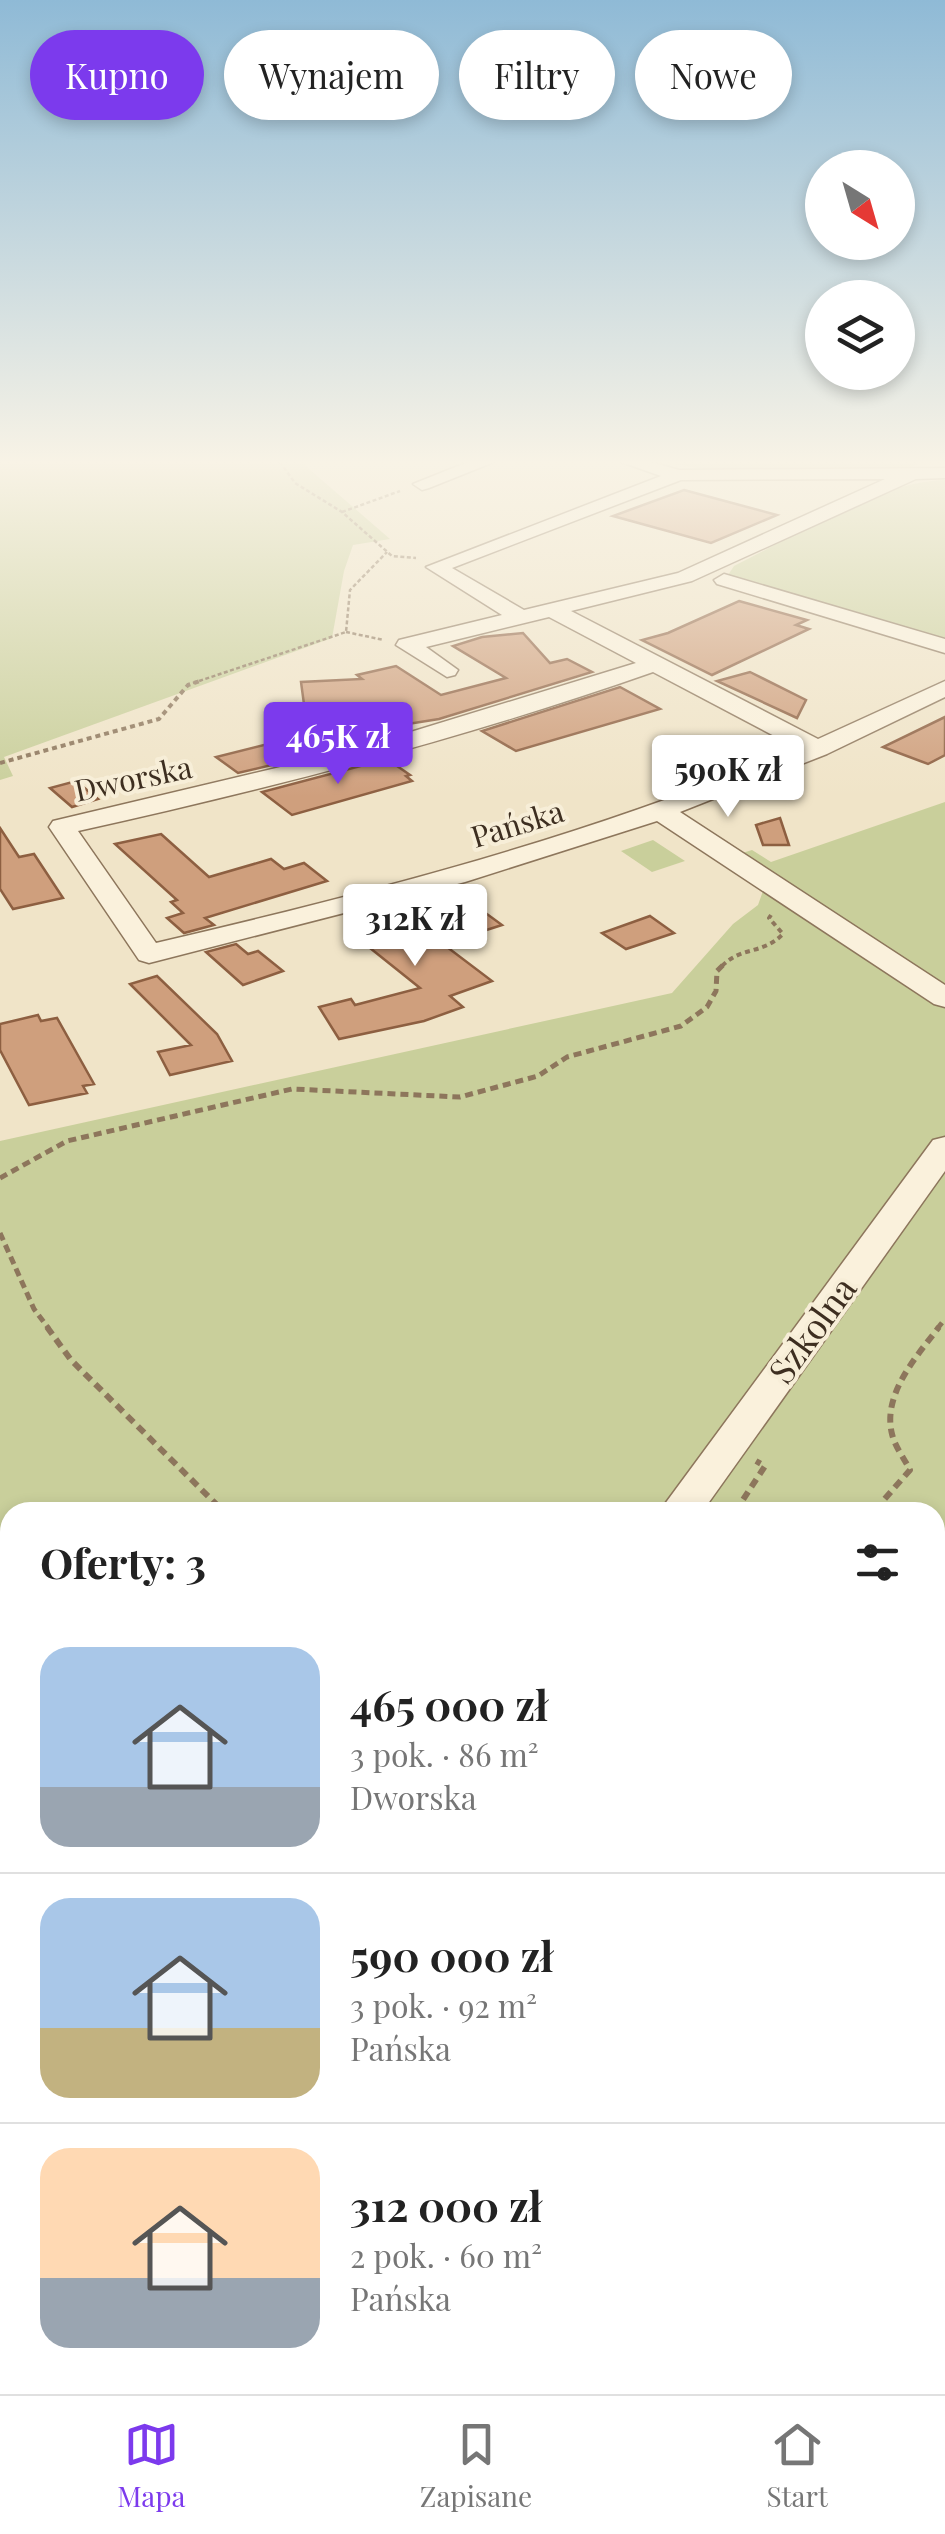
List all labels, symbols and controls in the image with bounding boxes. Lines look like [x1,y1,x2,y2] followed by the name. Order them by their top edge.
[30,30,204,120] chip: Kupno
[224,30,439,120] chip: Wynajem
[459,30,615,120] chip: Filtry
[635,30,792,120] chip: Nowe
[805,150,915,260] north arrow
[805,150,915,390] map controls
[805,280,915,390] button: layers
[246,702,430,787] pin: 465K zł
[286,713,390,756] text: 465K zł
[636,735,820,820] pin: 590K zł
[71,746,195,810] street label: Dworska
[674,746,782,789] text: 590K zł
[466,790,568,856] street label: Pańska
[323,884,507,969] pin: 312K zł
[365,895,465,938] text: 312K zł
[756,1266,866,1392] street label: Szkolna
[40,1534,206,1590] text: Oferty: 3
[850,1535,905,1590] icon: filters
[350,1676,548,1732] text: 465 000 zł
[120,1687,240,1807] icon: home
[350,1732,539,1775] text: 3 pok. · 86 m²
[350,1775,477,1818] text: Dworska
[350,1927,553,1983] text: 590 000 zł
[120,1938,240,2058] icon: home
[350,1983,537,2026] text: 3 pok. · 92 m²
[350,2026,451,2069] text: Pańska
[350,2177,542,2233] text: 312 000 zł
[120,2188,240,2308] icon: home
[350,2233,542,2276] text: 2 pok. · 60 m²
[350,2276,451,2319] text: Pańska
[117,2417,186,2514] tab: Mapa
[420,2417,532,2514] tab: Zapisane
[766,2417,828,2514] tab: Start

